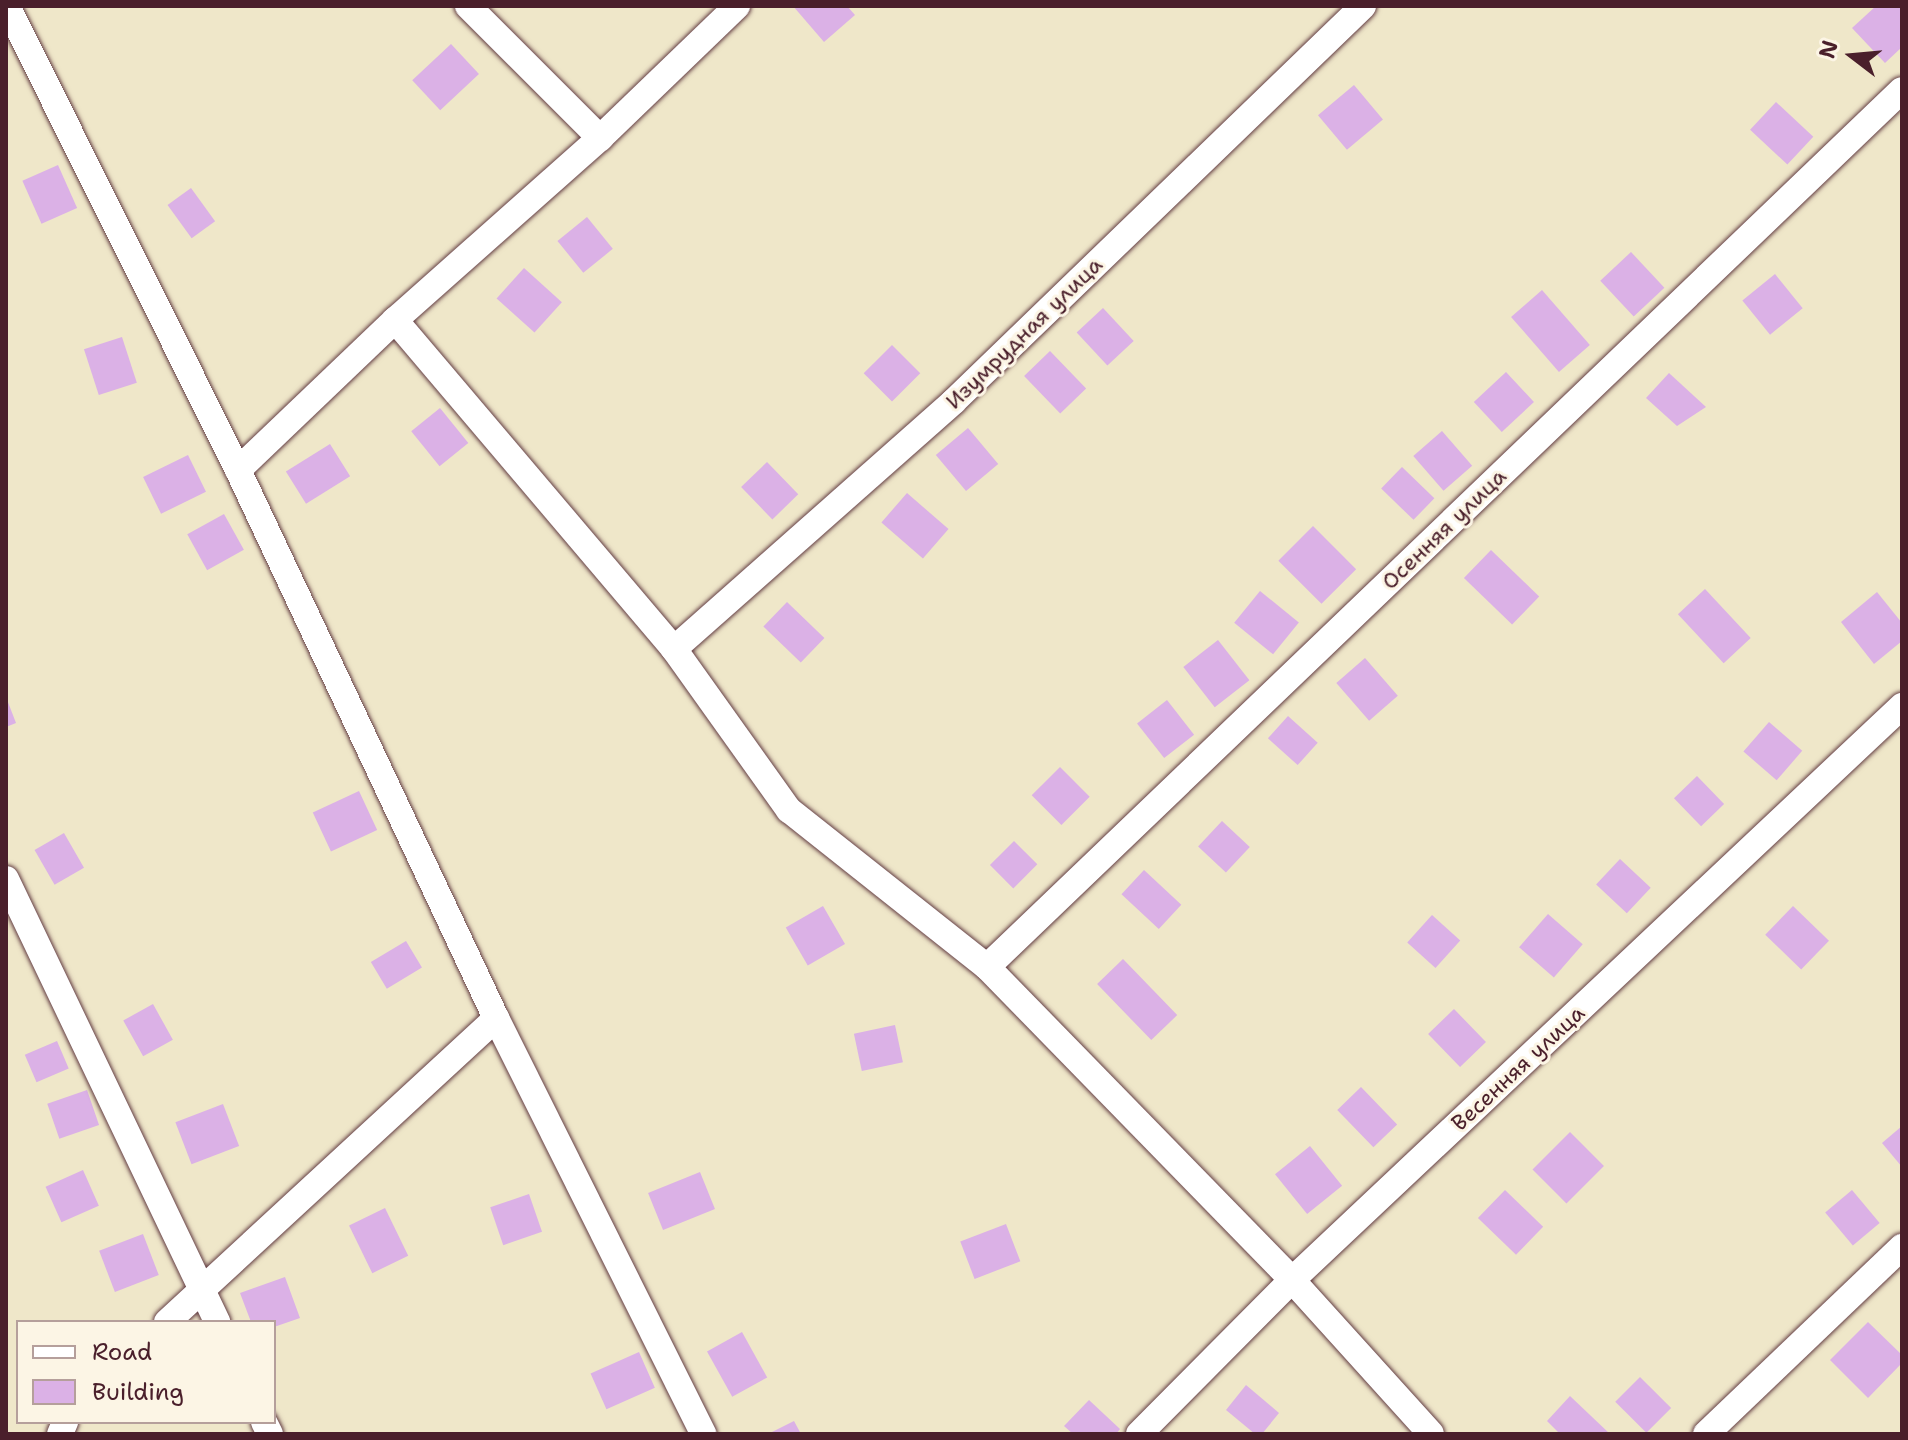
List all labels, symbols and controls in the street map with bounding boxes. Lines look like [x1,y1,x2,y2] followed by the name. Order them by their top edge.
[1812,16,1892,96] north arrow
[1812,37,1845,62] text: N
[940,251,1108,415] street label: Изумрудная улица
[1376,463,1512,595] street label: Осенняя улица
[1446,1000,1590,1136] street label: Весенняя улица
[16,1320,276,1424] legend
[92,1336,152,1368] text: Road
[92,1376,184,1408] text: Building

